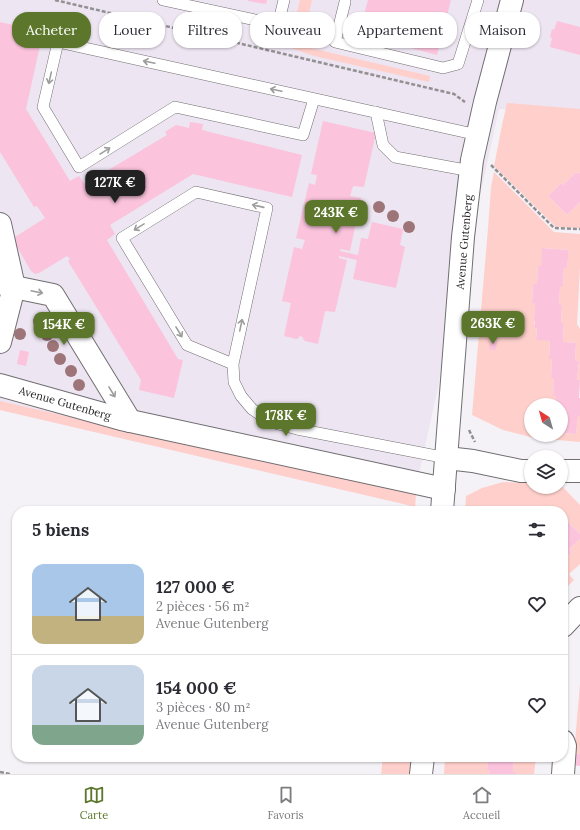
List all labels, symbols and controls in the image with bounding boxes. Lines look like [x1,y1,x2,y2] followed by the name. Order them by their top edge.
[12,12,91,48] chip: Acheter
[99,12,165,48] chip: Louer
[173,12,242,48] chip: Filtres
[250,12,335,48] chip: Nouveau
[343,12,457,48] chip: Appartement
[465,12,540,48] chip: Maison
[143,58,156,66] one-way arrow
[45,71,53,84] one-way arrow
[270,86,283,94] one-way arrow
[99,146,111,154] one-way arrow
[82,170,148,204] pin: 127K €
[94,174,136,191] text: 127K €
[453,193,475,291] street label: Avenue Gutenberg
[303,200,369,234] pin: 243K €
[251,201,264,209] one-way arrow
[314,204,358,221] text: 243K €
[134,223,145,232] one-way arrow
[31,288,44,296] one-way arrow
[460,311,526,345] pin: 263K €
[31,312,97,346] pin: 154K €
[471,315,515,332] text: 263K €
[43,316,85,333] text: 154K €
[237,319,245,332] one-way arrow
[175,326,183,337] one-way arrow
[16,383,114,423] street label: Avenue Gutenberg
[109,386,117,398] one-way arrow
[524,398,568,442] north arrow
[524,398,568,494] map controls
[253,403,319,437] pin: 178K €
[265,407,307,424] text: 178K €
[524,450,568,494] button: layers
[32,519,89,541] text: 5 biens
[526,519,548,541] icon: filters
[156,576,235,598] text: 127 000 €
[64,580,112,628] icon: home
[526,593,548,615] icon: heart
[156,598,249,615] text: 2 pièces · 56 m²
[156,615,269,632] text: Avenue Gutenberg
[156,677,237,699] text: 154 000 €
[64,681,112,729] icon: home
[526,694,548,716] icon: heart
[156,699,250,716] text: 3 pièces · 80 m²
[156,716,269,733] text: Avenue Gutenberg
[80,784,108,822] tab: Carte
[268,784,304,822] tab: Favoris
[463,784,500,822] tab: Accueil

